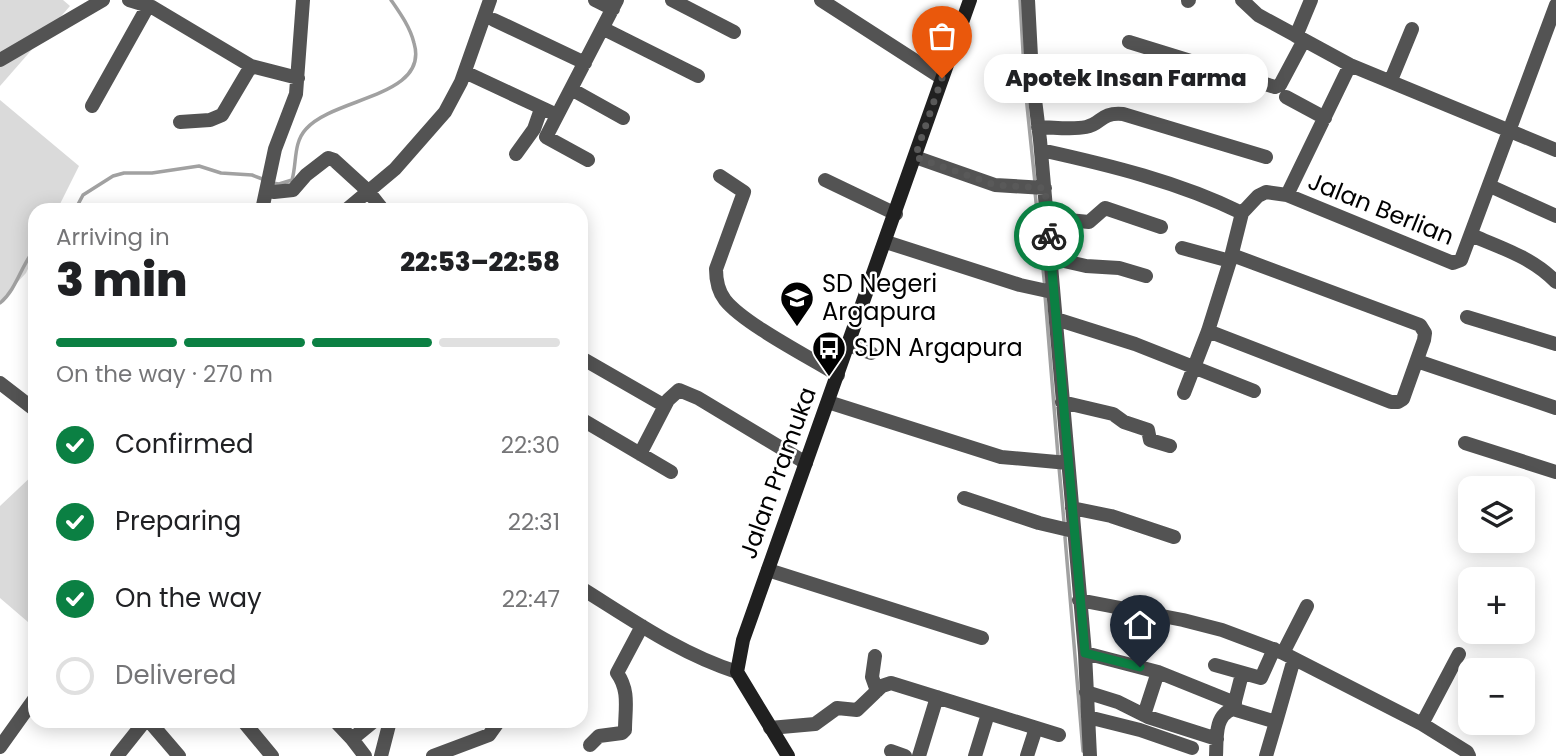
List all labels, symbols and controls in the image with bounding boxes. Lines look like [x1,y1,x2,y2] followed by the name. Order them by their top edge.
[912,6,972,78] pin
[923,17,961,55] icon: bag
[984,54,1268,102] callout: Apotek Insan Farma
[1005,62,1247,94] text: Apotek Insan Farma
[1303,164,1459,253] street label: Jalan Berlian
[1014,201,1084,271] courier
[1030,217,1068,255] icon: bike
[56,221,170,253] text: Arriving in
[400,244,560,280] text: 22:53–22:58
[56,248,188,312] text: 3 min
[822,267,937,328] place label: SD Negeri Argapura
[778,279,816,328] school or university icon: SD Negeri Argapura
[810,329,848,378] bus stop icon: SDN Argapura
[854,331,1023,364] place label: SDN Argapura
[56,358,273,390] text: On the way · 270 m
[731,382,824,563] street label: Jalan Pramuka
[56,426,94,464] icon: check
[115,426,253,462] text: Confirmed
[501,429,560,461] text: 22:30
[1458,476,1535,735] map controls
[1458,476,1535,553] button: layers
[56,503,94,541] icon: check
[115,503,241,539] text: Preparing
[508,506,560,538] text: 22:31
[1458,567,1535,644] button: +
[56,580,94,618] icon: check
[115,580,262,616] text: On the way
[502,583,560,615] text: 22:47
[1110,595,1170,667] pin
[1121,606,1159,644] icon: home
[115,657,236,693] text: Delivered
[1458,658,1535,735] button: −

